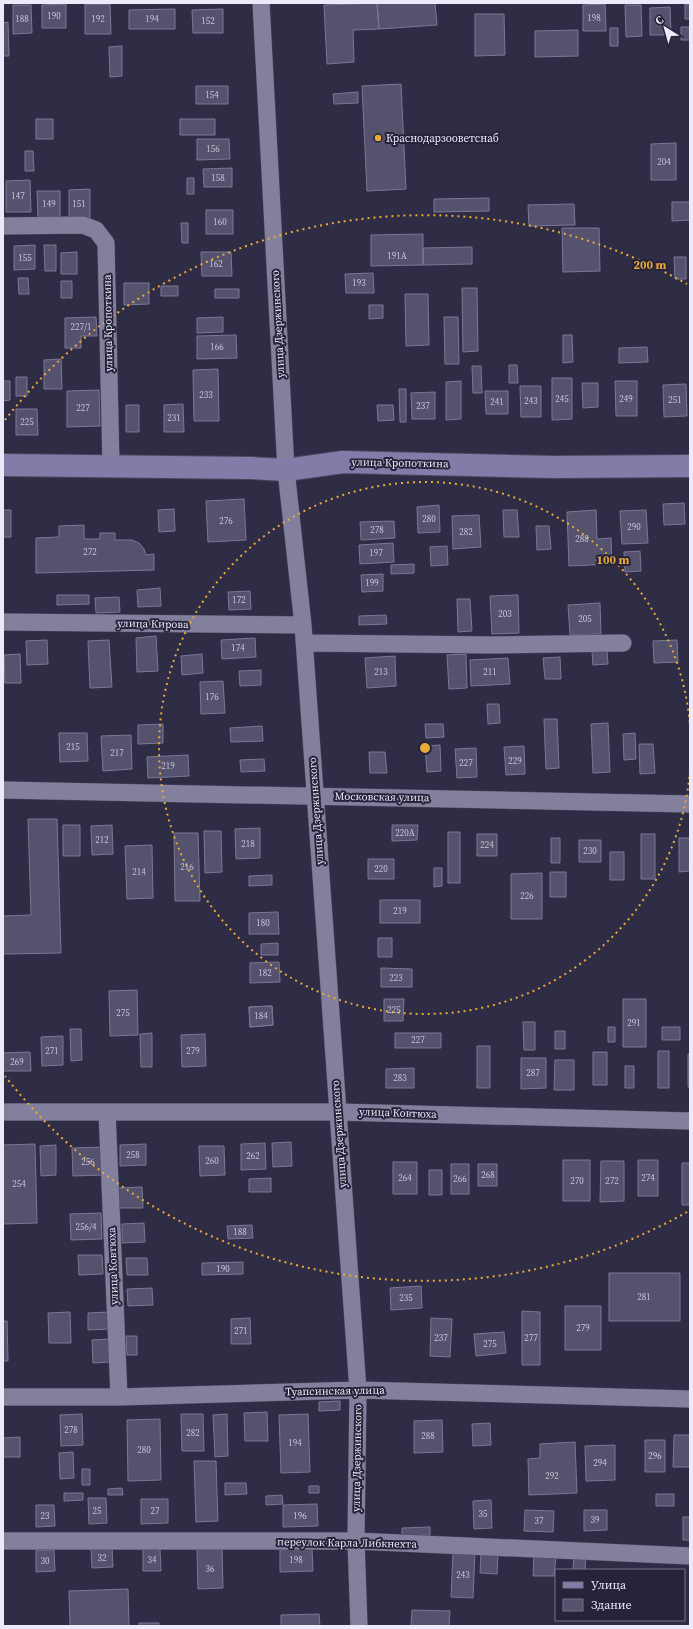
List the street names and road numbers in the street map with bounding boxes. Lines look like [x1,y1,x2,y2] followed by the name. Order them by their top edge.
[268,270,288,378] street label: улица Дзержинского
[100,274,116,372] street label: улица Кропоткина
[351,455,449,471] street label: улица Кропоткина
[117,616,189,632] street label: улица Кирова
[305,757,327,865] street label: улица Дзержинского
[334,789,430,805] street label: Московская улица
[328,1080,350,1188] street label: улица Дзержинского
[359,1104,437,1122] street label: улица Ковтюха
[104,1227,122,1305] street label: улица Ковтюха
[285,1383,385,1399] street label: Туапсинская улица
[349,1404,365,1512] street label: улица Дзержинского
[277,1534,417,1552] street label: переулок Карла Либкнехта

